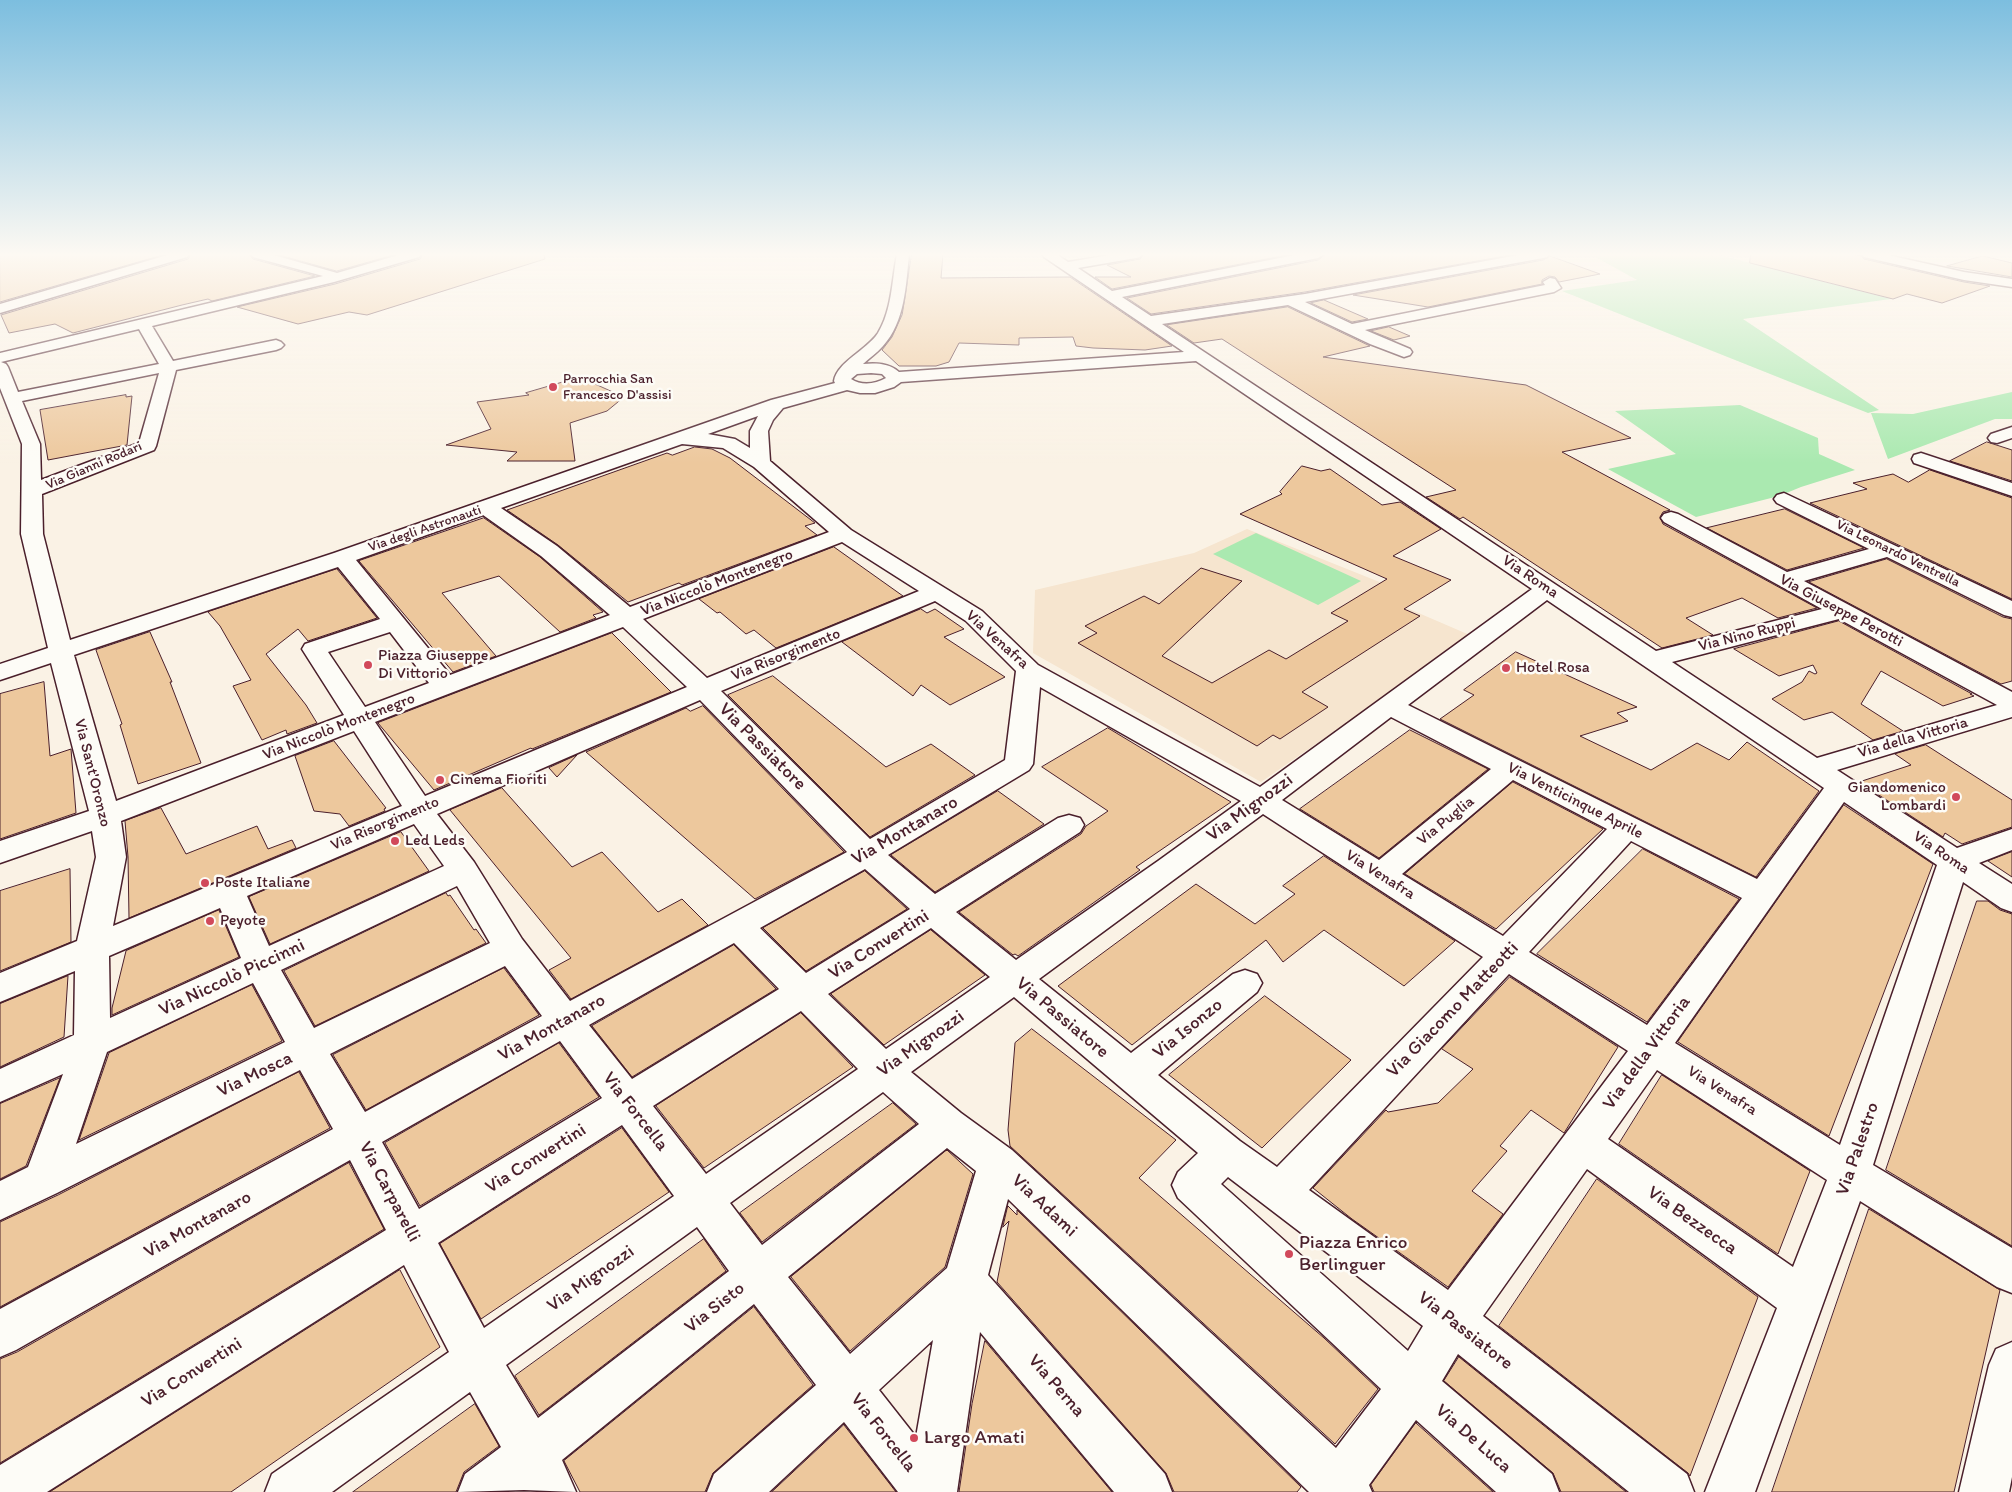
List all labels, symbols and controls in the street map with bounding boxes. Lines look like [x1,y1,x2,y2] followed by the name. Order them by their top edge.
[563,371,672,404] place label: Parrocchia San Francesco D'assisi
[547,381,559,393] marker: Parrocchia San Francesco D'assisi
[43,438,145,494] street label: Via Gianni Rodari
[366,502,484,556] street label: Via degli Astronauti
[1833,517,1963,591] street label: Via Leonardo Ventrella
[638,545,796,621] street label: Via Niccolò Montenegro
[1498,551,1562,603] street label: Via Roma
[1776,570,1906,652] street label: Via Giuseppe Perotti
[961,606,1033,674] street label: Via Venafra
[1696,614,1798,656] street label: Via Nino Ruppi
[729,624,843,686] street label: Via Risorgimento
[378,646,488,684] place label: Piazza Giuseppe Di Vittorio
[1516,658,1590,678] place label: Hotel Rosa
[362,659,374,671] marker: Piazza Giuseppe Di Vittorio
[1500,662,1512,674] marker: Hotel Rosa
[260,689,418,765] street label: Via Niccolò Montenegro
[713,698,811,796] street label: Via Passiatore
[1856,713,1970,763] street label: Via della Vittoria
[69,717,115,829] street label: Via Sant'Oronzo
[1504,758,1646,844] street label: Via Venticinque Aprile
[1202,769,1298,847] street label: Via Mignozzi
[450,770,547,790] place label: Cinema Fioriti
[434,774,446,786] marker: Cinema Fioriti
[1848,778,1946,816] place label: Giandomenico Lombardi
[848,791,962,871] street label: Via Montanaro
[1950,791,1962,803] marker: Giandomenico Lombardi
[328,792,442,856] street label: Via Risorgimento
[1413,792,1479,850] street label: Via Puglia
[1909,827,1973,879] street label: Via Roma
[405,831,465,851] place label: Led Leds
[389,835,401,847] marker: Led Leds
[1341,846,1419,904] street label: Via Venafra
[215,873,310,893] place label: Poste Italiane
[199,877,211,889] marker: Poste Italiane
[824,905,934,985] street label: Via Convertini
[220,911,266,931] place label: Peyote
[204,915,216,927] marker: Peyote
[155,934,309,1022] street label: Via Niccolò Piccinni
[1382,937,1524,1083] street label: Via Giacomo Matteotti
[1011,972,1113,1064] street label: Via Passiatore
[494,989,610,1067] street label: Via Montanaro
[1598,992,1696,1114] street label: Via della Vittoria
[1148,994,1228,1064] street label: Via Isonzo
[873,1006,969,1082] street label: Via Mignozzi
[214,1047,296,1103] street label: Via Mosca
[1683,1062,1761,1120] street label: Via Venafra
[597,1068,673,1156] street label: Via Forcella
[1831,1099,1885,1199] street label: Via Palestro
[481,1119,591,1199] street label: Via Convertini
[353,1138,425,1246] street label: Via Carparelli
[1006,1170,1082,1242] street label: Via Adami
[1642,1182,1742,1260] street label: Via Bezzecca
[140,1186,256,1264] street label: Via Montanaro
[1299,1232,1407,1276] place label: Piazza Enrico Berlinguer
[543,1241,639,1317] street label: Via Mignozzi
[1283,1248,1295,1260] marker: Piazza Enrico Berlinguer
[680,1277,750,1339] street label: Via Sisto
[1413,1287,1517,1375] street label: Via Passiatore
[137,1333,247,1413] street label: Via Convertini
[1022,1350,1090,1422] street label: Via Perna
[845,1389,921,1477] street label: Via Forcella
[1430,1400,1516,1478] street label: Via De Luca
[924,1427,1025,1449] place label: Largo Amati
[908,1432,920,1444] marker: Largo Amati

